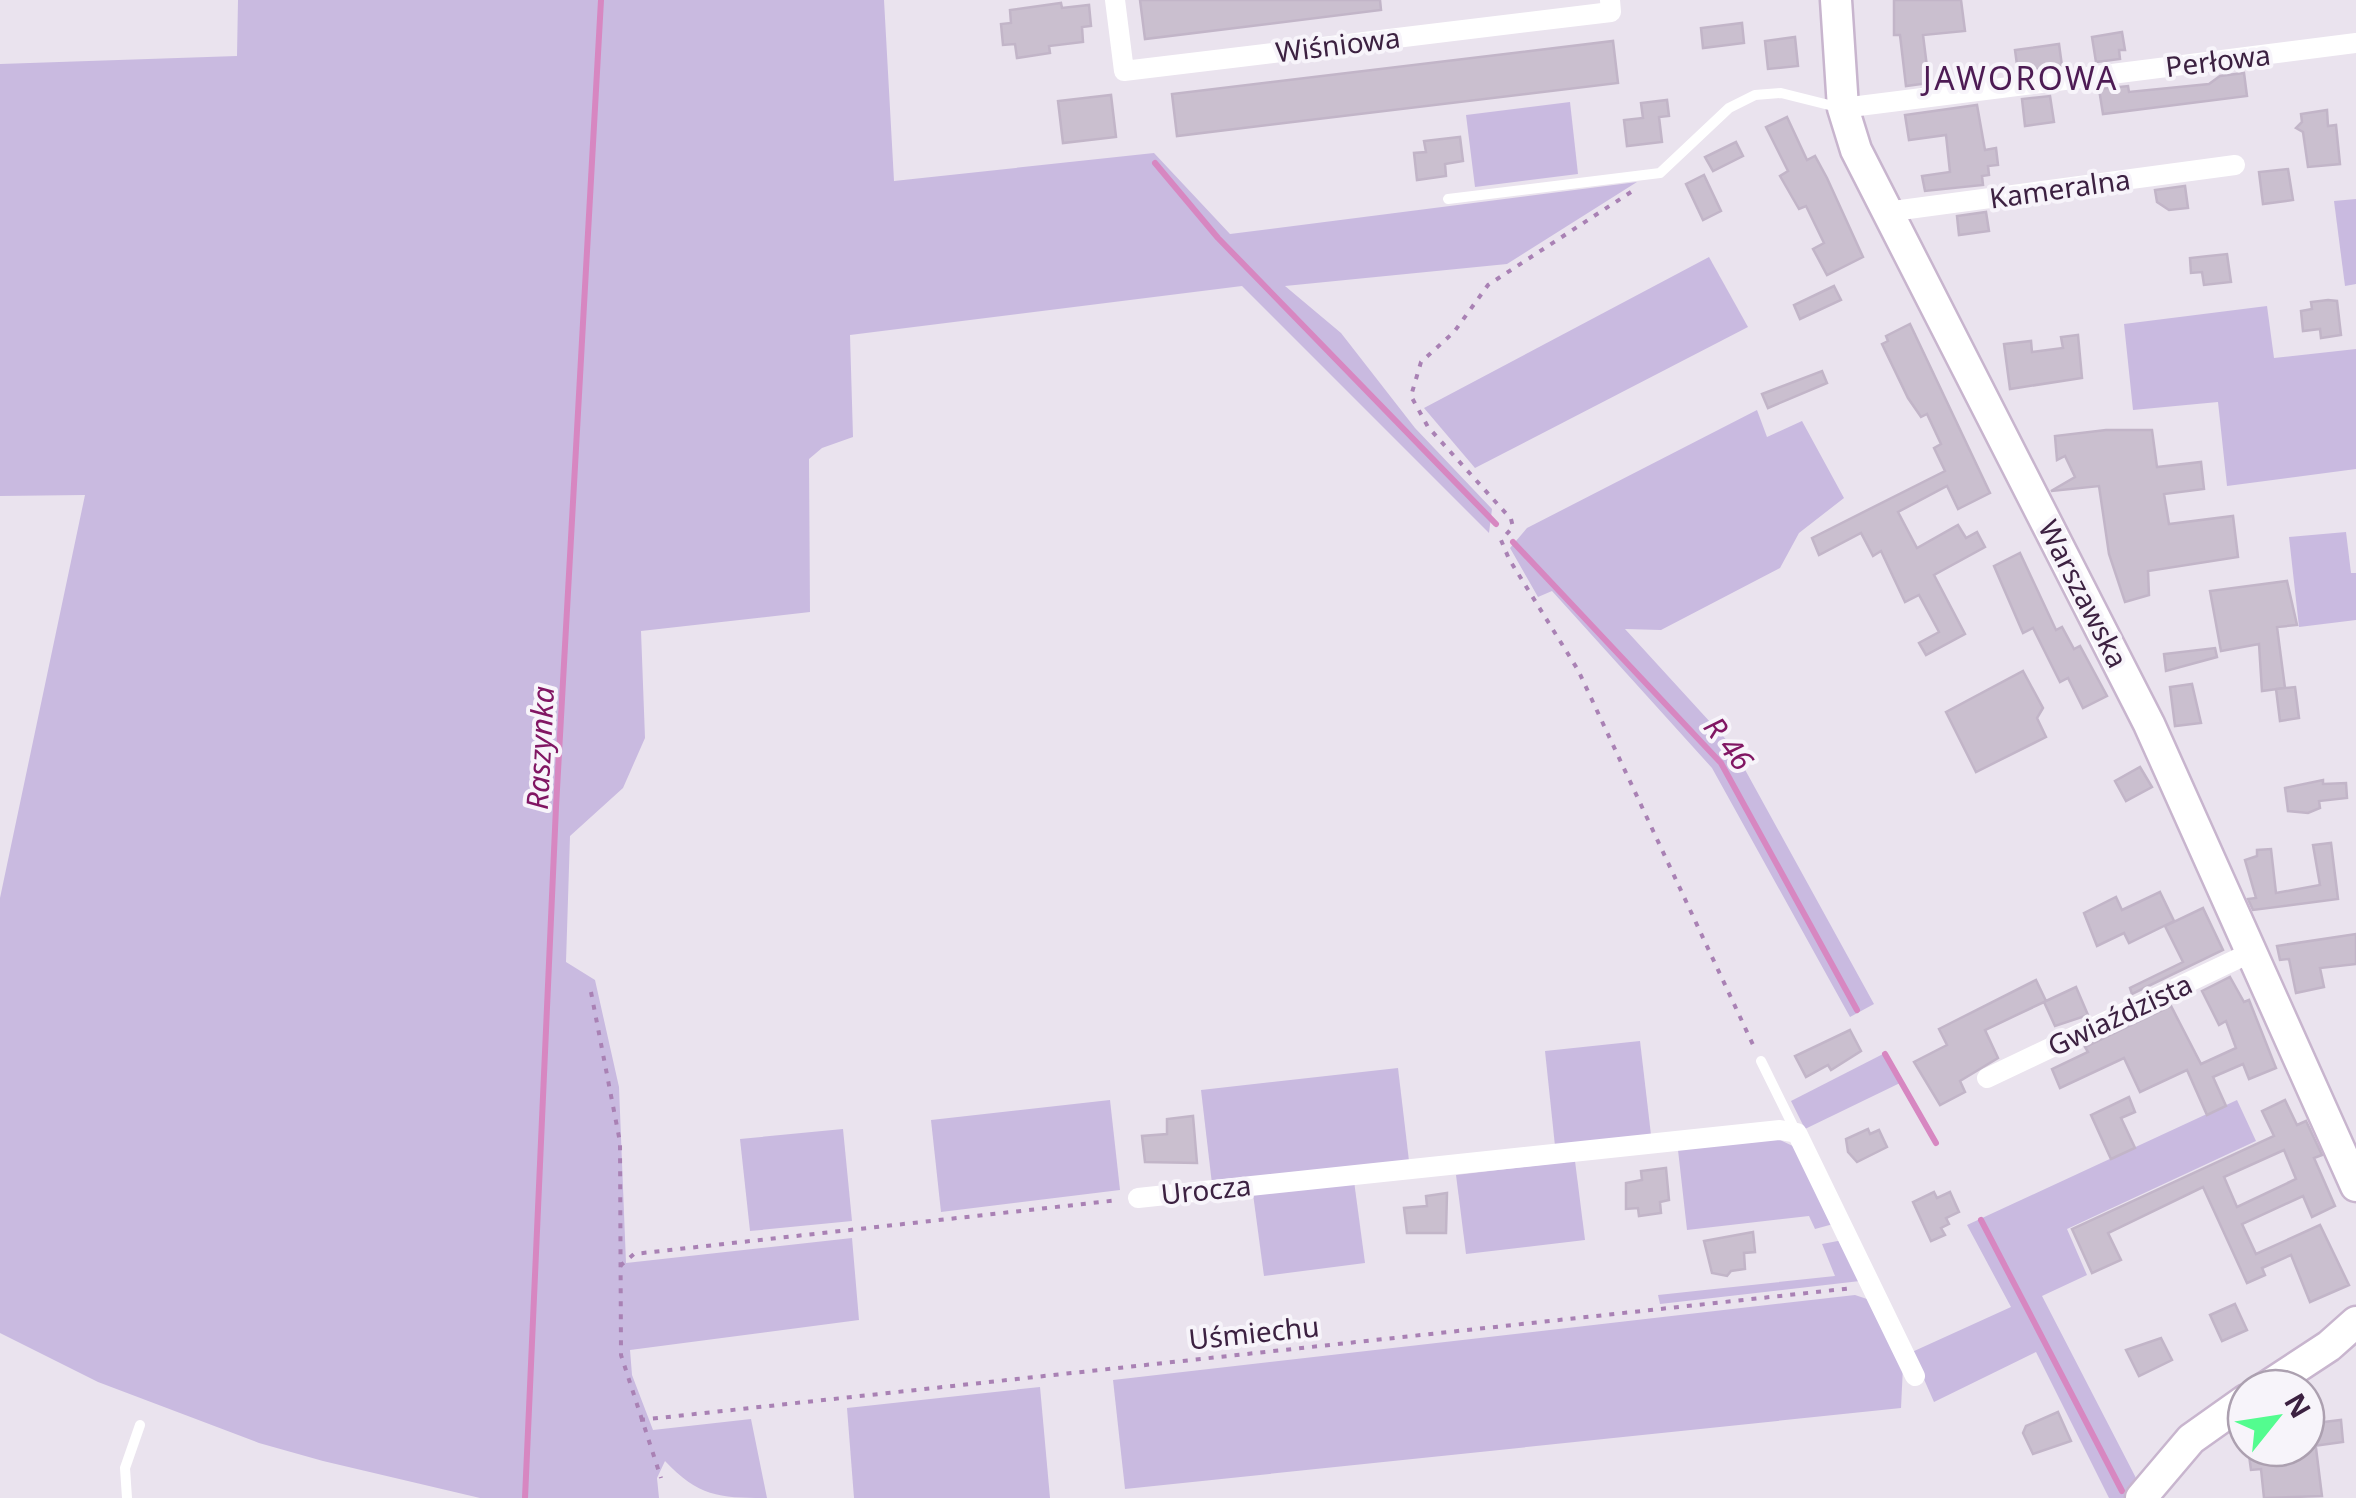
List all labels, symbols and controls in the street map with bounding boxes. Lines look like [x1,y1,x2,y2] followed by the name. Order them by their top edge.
[1273,18,1402,71] street label: Wiśniowa
[2163,35,2273,85] street label: Perłowa
[1920,56,2119,99] district label: JAWOROWA
[1987,159,2133,217] street label: Kameralna
[2030,513,2137,674] street label: Warszawska
[516,685,563,811] water label: Raszynka
[1695,708,1763,779] water label: R 46
[2041,964,2198,1064] street label: Gwiaździsta
[1159,1165,1253,1213] street label: Urocza
[1187,1306,1321,1358] street label: Uśmiechu
[2226,1368,2326,1468] north arrow
[2276,1386,2321,1424] text: N

